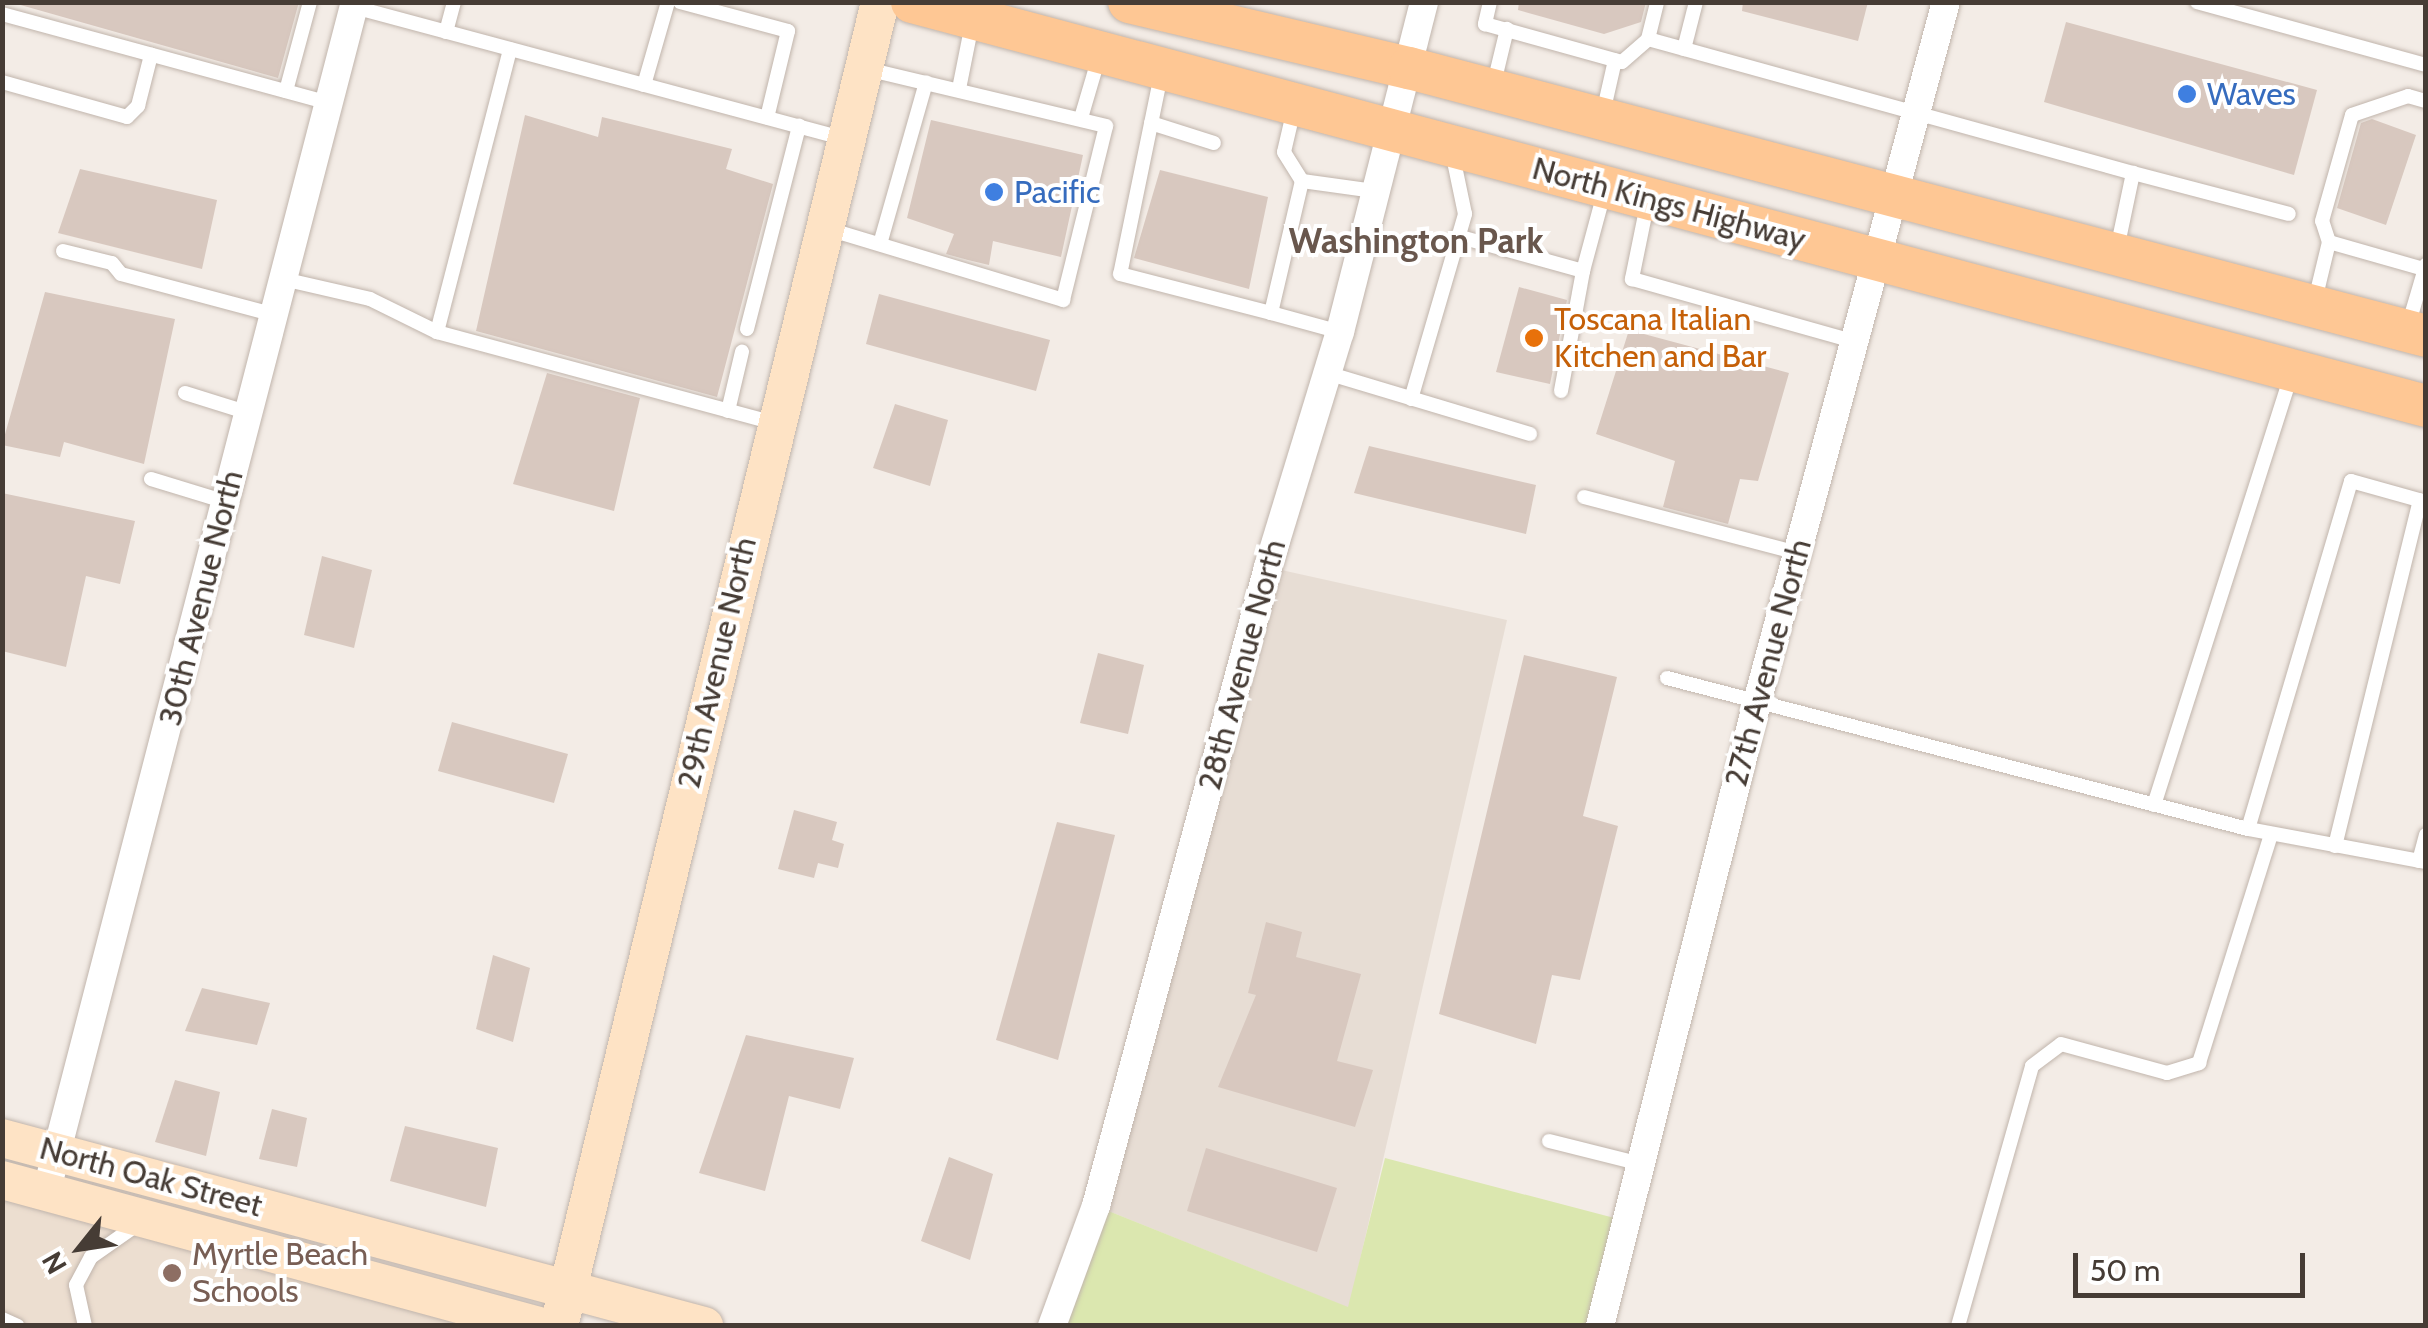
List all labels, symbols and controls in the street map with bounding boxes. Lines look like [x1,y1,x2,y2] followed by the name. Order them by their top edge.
[2207,75,2296,113] place label: Waves
[2176,83,2198,105] marker: Waves
[1528,149,1810,259] street label: North Kings Highway
[1014,173,1100,211] place label: Pacific
[983,181,1005,203] marker: Pacific
[1289,220,1543,262] district label: Washington Park
[1554,301,1766,376] place label: Toscana Italian Kitchen and Bar
[1523,327,1545,349] marker: Toscana Italian Kitchen and Bar
[151,466,251,730] street label: 30th Avenue North
[669,534,765,792] street label: 29th Avenue North
[1190,535,1294,795] street label: 28th Avenue North
[1716,535,1820,791] street label: 27th Avenue North
[36,1129,266,1225] street label: North Oak Street
[30,1198,130,1298] north arrow
[2078,1233,2310,1295] scale bar
[192,1236,368,1311] place label: Myrtle Beach Schools
[34,1246,74,1280] text: N
[2090,1252,2160,1289] text: 50 m
[161,1262,183,1284] marker: Myrtle Beach Schools

